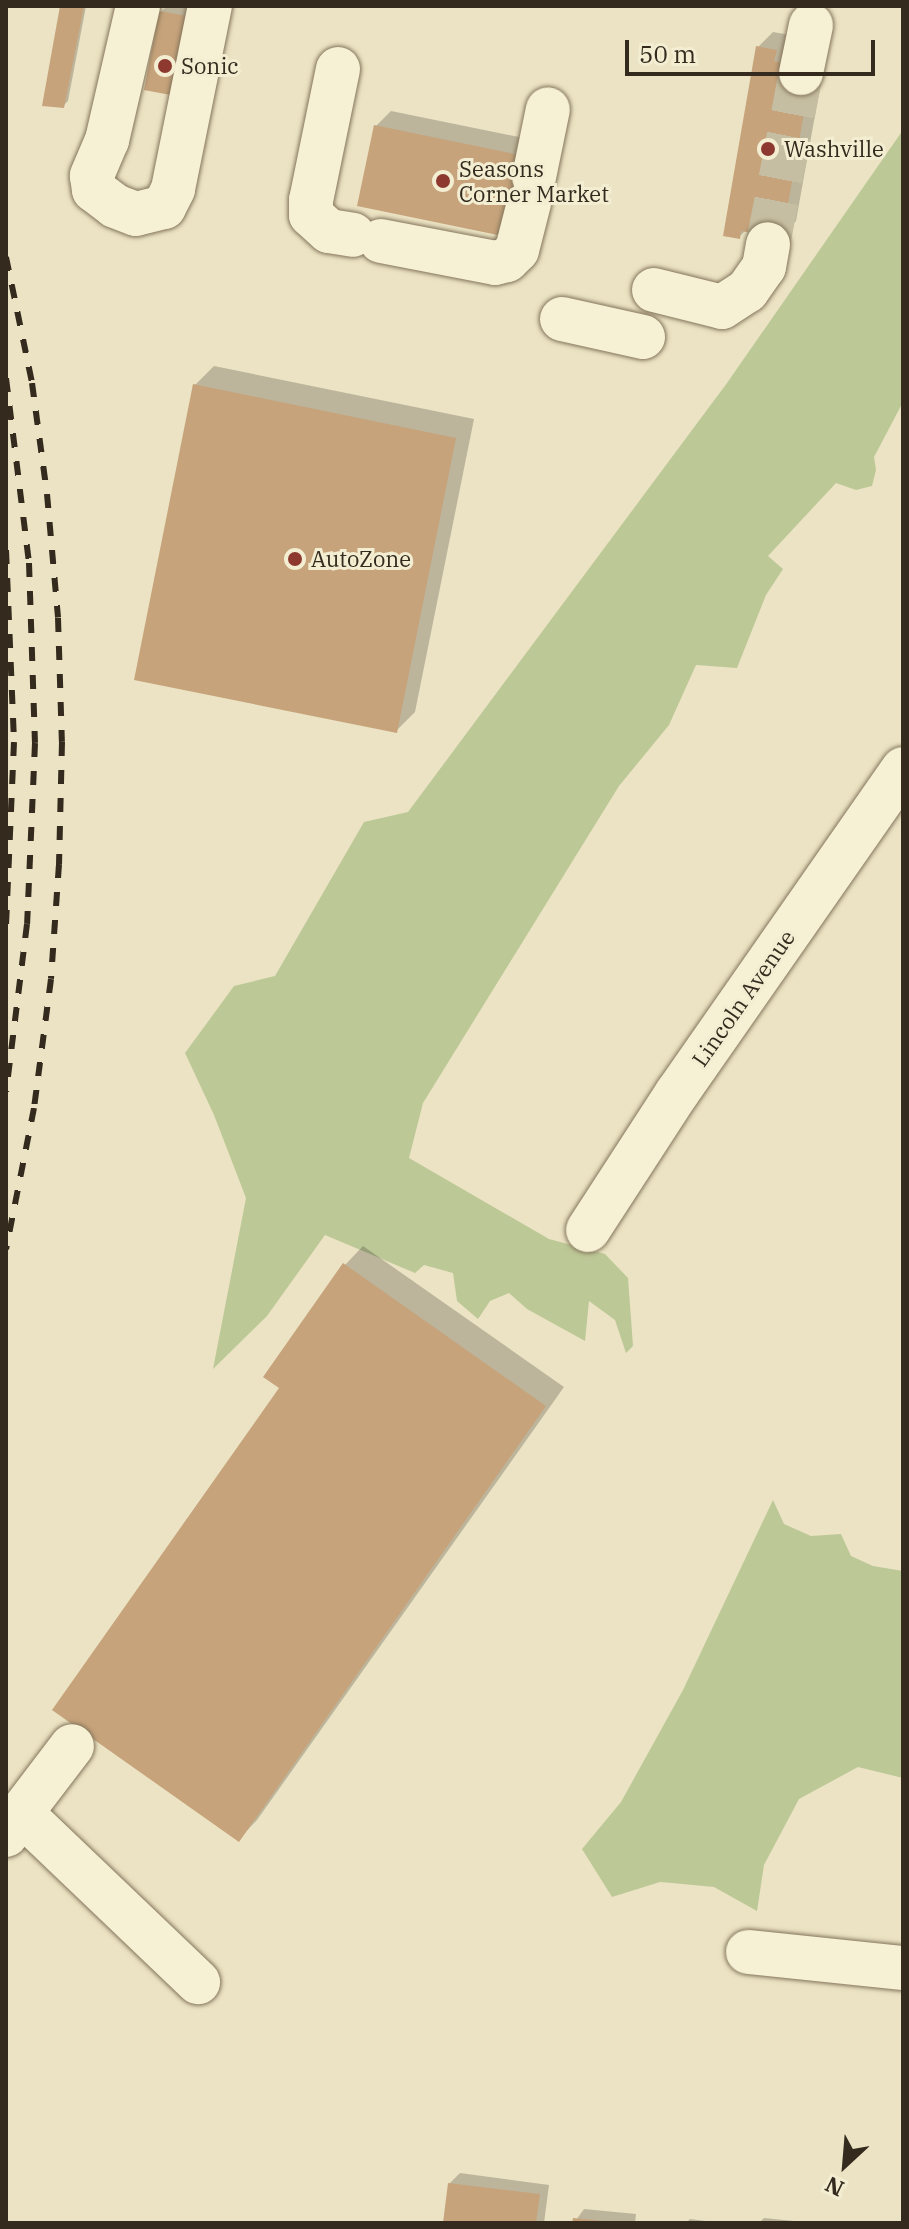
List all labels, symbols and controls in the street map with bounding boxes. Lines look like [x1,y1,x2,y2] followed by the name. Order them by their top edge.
[629,24,879,74] scale bar
[639,38,696,70] text: 50 m
[181,53,239,79] place label: Sonic
[156,57,174,75] marker: Sonic
[784,136,884,162] place label: Washville
[759,140,777,158] marker: Washville
[459,155,609,206] place label: Seasons Corner Market
[434,172,452,190] marker: Seasons Corner Market
[311,546,411,572] place label: AutoZone
[286,550,304,568] marker: AutoZone
[686,925,800,1071] street label: Lincoln Avenue
[805,2125,885,2205] north arrow
[820,2170,848,2204] text: N

